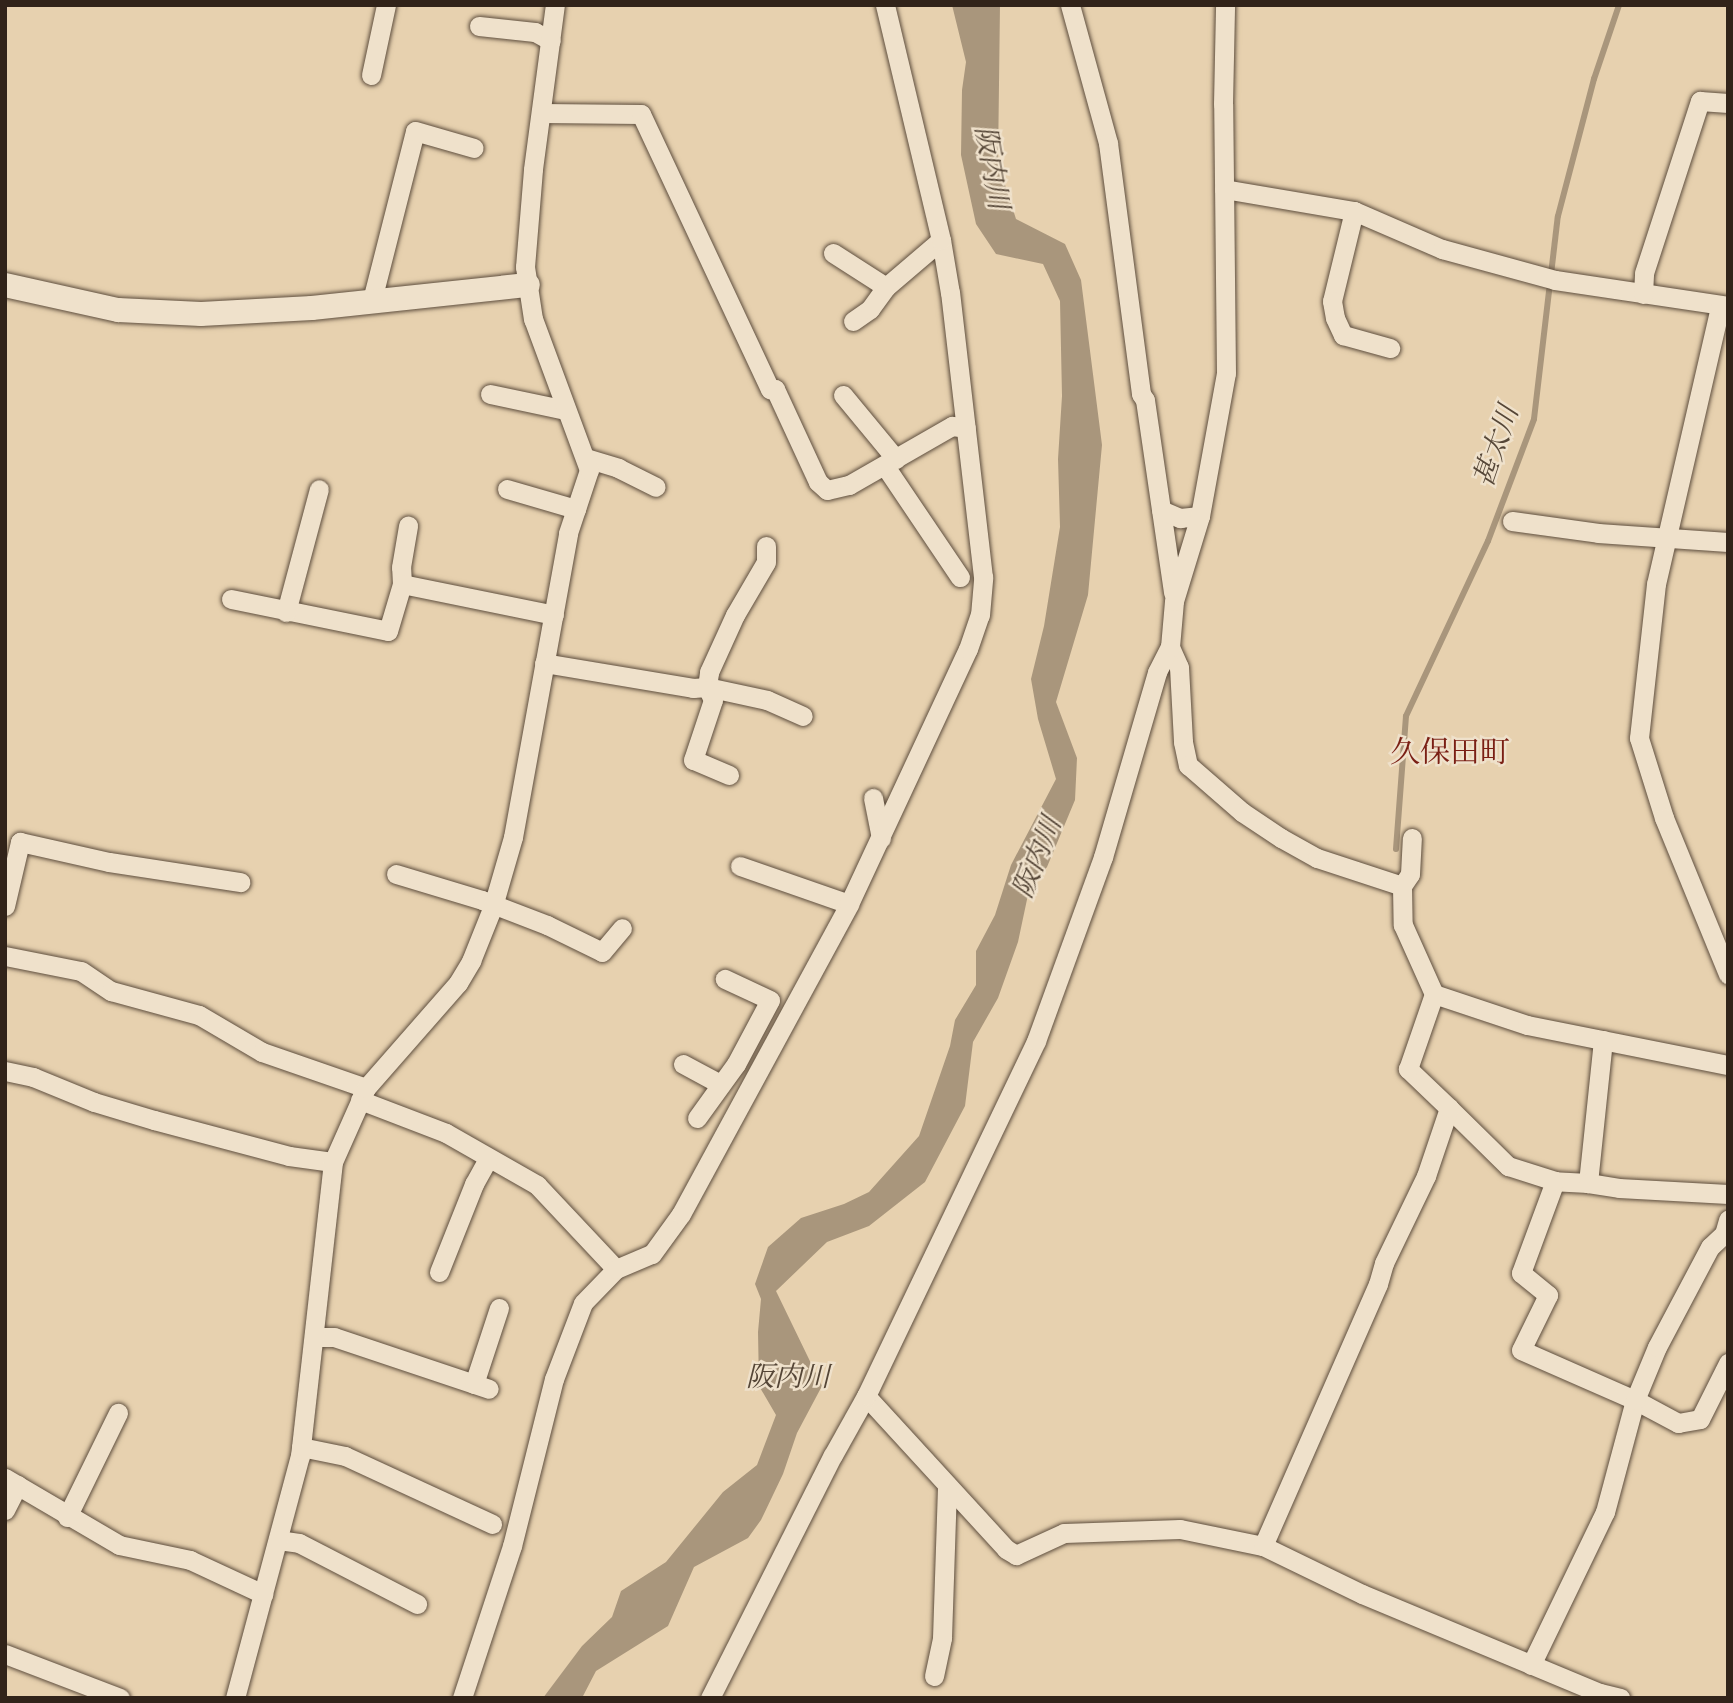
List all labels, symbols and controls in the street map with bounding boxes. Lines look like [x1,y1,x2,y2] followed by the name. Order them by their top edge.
[966,124,1014,212] water label: 阪内川
[1468,402,1528,492] water label: 甚太川
[1390,736,1510,772] district label: 久保田町
[1008,813,1070,903] water label: 阪内川
[746,1362,830,1396] water label: 阪内川

